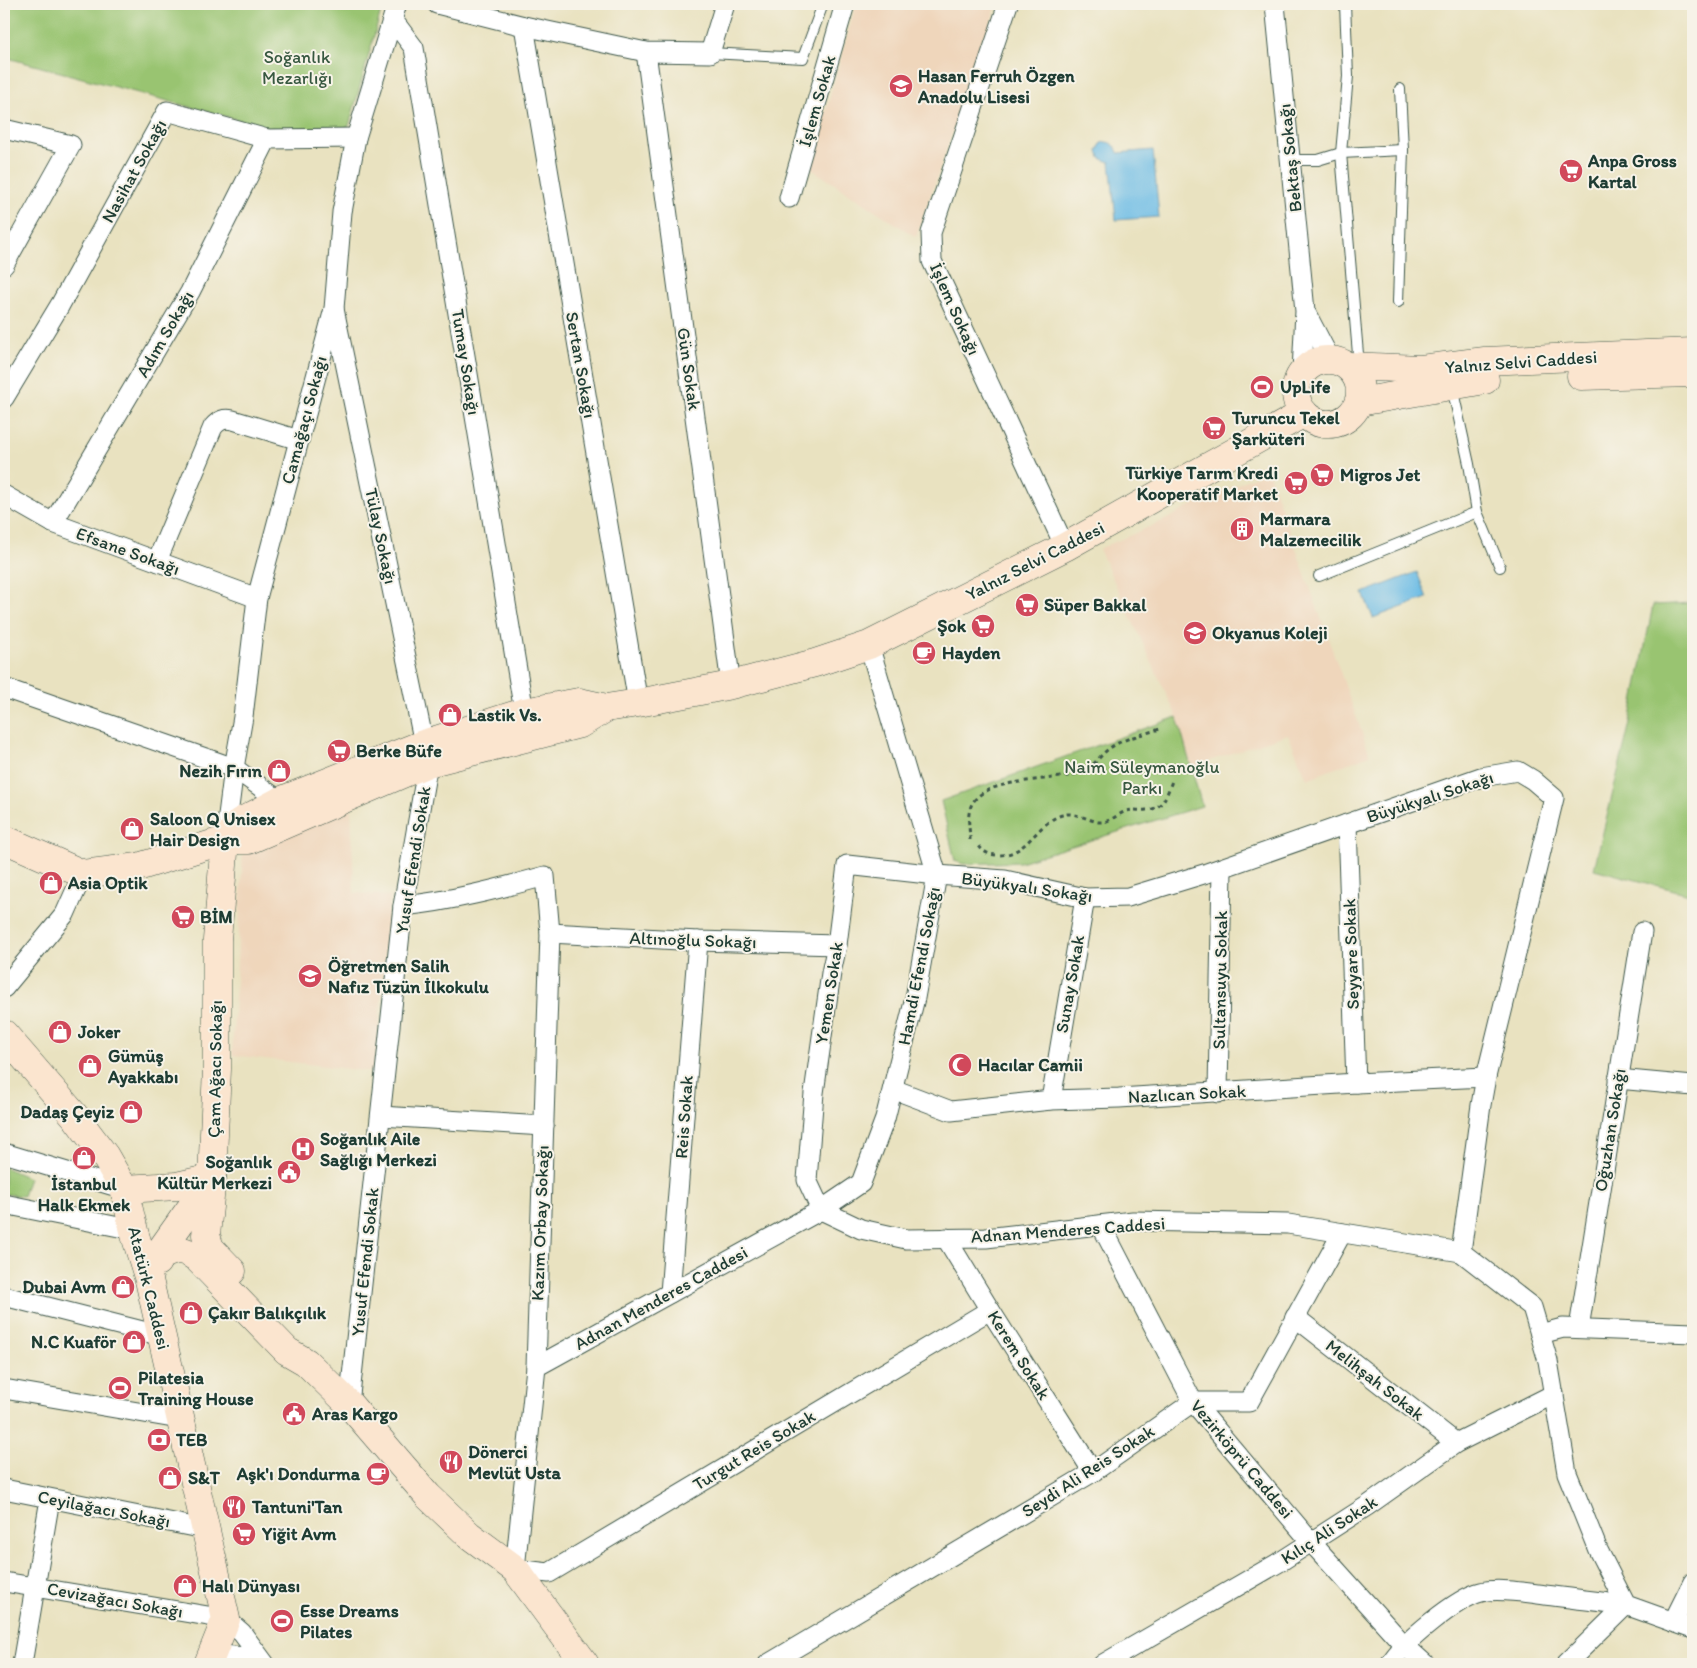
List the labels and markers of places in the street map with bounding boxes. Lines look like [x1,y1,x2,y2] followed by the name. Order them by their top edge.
[917,65,1075,108] place label: Hasan Ferruh Özgen Anadolu Lisesi
[888,73,914,99] school or university icon: Hasan Ferruh Özgen Anadolu Lisesi
[1587,150,1677,193] place label: Anpa Gross Kartal
[1558,158,1584,184] supermarket icon: Anpa Gross Kartal
[1249,374,1275,400] sports icon: UpLife
[1280,376,1331,398] place label: UpLife
[1231,407,1341,450] place label: Turuncu Tekel Şarküteri
[1201,415,1227,441] supermarket icon: Turuncu Tekel Şarküteri
[1125,462,1278,505] place label: Türkiye Tarım Kredi Kooperatif Market
[1309,462,1335,488] supermarket icon: Migros Jet
[1340,464,1421,486] place label: Migros Jet
[1283,470,1309,496] supermarket icon: Türkiye Tarım Kredi Kooperatif Market
[1260,508,1362,551] place label: Marmara Malzemecilik
[1229,516,1255,542] building icon: Marmara Malzemecilik
[1014,592,1040,618] supermarket icon: Süper Bakkal
[1044,594,1147,616] place label: Süper Bakkal
[970,613,996,639] supermarket icon: Şok
[937,615,967,637] place label: Şok
[1182,620,1208,646] school or university icon: Okyanus Koleji
[1212,622,1328,644] place label: Okyanus Koleji
[911,640,937,666] cafe icon: Hayden
[942,642,1001,664] place label: Hayden
[437,702,463,728] shop icon: Lastik Vs.
[468,704,542,726] place label: Lastik Vs.
[326,738,352,764] supermarket icon: Berke Büfe
[356,740,442,762] place label: Berke Büfe
[266,758,292,784] shop icon: Nezih Fırın
[179,760,263,782] place label: Nezih Fırın
[150,808,276,851] place label: Saloon Q Unisex Hair Design
[119,816,145,842] shop icon: Saloon Q Unisex Hair Design
[38,870,64,896] shop icon: Asia Optik
[67,872,148,894] place label: Asia Optik
[170,904,196,930] supermarket icon: BİM
[200,906,233,928] place label: BİM
[328,955,490,998] place label: Öğretmen Salih Nafız Tüzün İlkokulu
[297,963,323,989] school or university icon: Öğretmen Salih Nafız Tüzün İlkokulu
[47,1019,73,1045] shop icon: Joker
[77,1021,122,1043] place label: Joker
[107,1045,178,1088] place label: Gümüş Ayakkabı
[947,1052,973,1078] mosque icon: Hacılar Camii
[77,1053,103,1079] shop icon: Gümüş Ayakkabı
[978,1054,1083,1076] place label: Hacılar Camii
[118,1099,144,1125] shop icon: Dadaş Çeyiz
[20,1101,115,1123] place label: Dadaş Çeyiz
[320,1128,437,1171] place label: Soğanlık Aile Sağlığı Merkezi
[290,1136,316,1162] hospital icon: Soğanlık Aile Sağlığı Merkezi
[71,1145,97,1171] shop icon: İstanbul Halk Ekmek
[157,1151,273,1194] place label: Soğanlık Kültür Merkezi
[276,1159,302,1185] public building icon: Soğanlık Kültür Merkezi
[38,1173,131,1216] place label: İstanbul Halk Ekmek
[110,1274,136,1300] shop icon: Dubai Avm
[22,1276,107,1298] place label: Dubai Avm
[178,1300,204,1326] shop icon: Çakır Balıkçılık
[208,1302,327,1324] place label: Çakır Balıkçılık
[121,1329,147,1355] shop icon: N.C Kuaför
[31,1331,117,1353] place label: N.C Kuaför
[137,1367,254,1410] place label: Pilatesia Training House
[107,1375,133,1401] sports icon: Pilatesia Training House
[281,1401,307,1427] public building icon: Aras Kargo
[311,1403,398,1425] place label: Aras Kargo
[146,1427,172,1453] bank icon: TEB
[175,1429,207,1451] place label: TEB
[468,1441,561,1484] place label: Dönerci Mevlüt Usta
[438,1449,464,1475] restaurant icon: Dönerci Mevlüt Usta
[365,1461,391,1487] cafe icon: Aşk'ı Dondurma
[236,1463,361,1485] place label: Aşk'ı Dondurma
[157,1465,183,1491] shop icon: S&T
[188,1467,221,1489] place label: S&T
[221,1494,247,1520] restaurant icon: Tantuni'Tan
[251,1496,343,1518] place label: Tantuni'Tan
[231,1521,257,1547] supermarket icon: Yiğit Avm
[261,1523,337,1545] place label: Yiğit Avm
[172,1573,198,1599] shop icon: Halı Dünyası
[202,1575,300,1597] place label: Halı Dünyası
[300,1600,399,1643] place label: Esse Dreams Pilates
[269,1608,295,1634] sports icon: Esse Dreams Pilates

